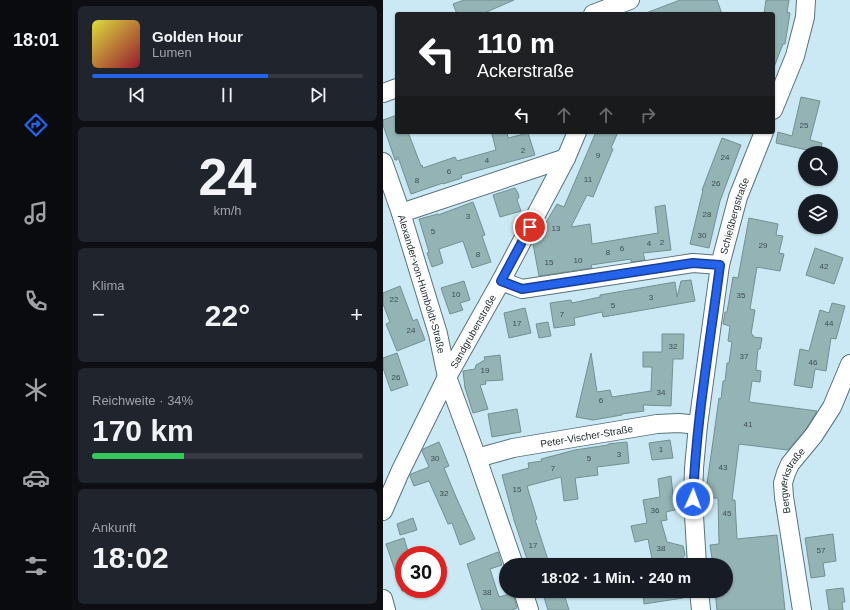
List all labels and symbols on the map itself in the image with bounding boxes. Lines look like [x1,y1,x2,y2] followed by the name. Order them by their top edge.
[800,121,809,130] house number: 25
[521,146,526,155] house number: 2
[596,151,601,160] house number: 9
[721,153,730,162] house number: 24
[485,156,490,165] house number: 4
[447,167,452,176] house number: 6
[584,175,593,184] house number: 11
[718,175,751,255] street label: Schießbergstraße
[415,176,420,185] house number: 8
[712,179,721,188] house number: 26
[513,210,547,244] pin
[703,210,712,219] house number: 28
[466,212,471,221] house number: 3
[396,213,447,355] street label: Alexander-von-Humboldt-Straße
[552,224,561,233] house number: 13
[431,227,436,236] house number: 5
[698,231,707,240] house number: 30
[660,238,665,247] house number: 2
[647,239,652,248] house number: 4
[759,241,768,250] house number: 29
[620,244,625,253] house number: 6
[606,248,611,257] house number: 8
[476,250,481,259] house number: 8
[574,256,583,265] house number: 10
[545,258,554,267] house number: 15
[820,262,829,271] house number: 42
[452,290,461,299] house number: 10
[737,291,746,300] house number: 35
[448,292,498,370] street label: Sandgrubenstraße
[649,293,654,302] house number: 3
[390,295,399,304] house number: 22
[611,301,616,310] house number: 5
[560,310,565,319] house number: 7
[513,319,522,328] house number: 17
[825,319,834,328] house number: 44
[407,326,416,335] house number: 24
[669,342,678,351] house number: 32
[740,352,749,361] house number: 37
[809,358,818,367] house number: 46
[481,366,490,375] house number: 19
[392,373,401,382] house number: 26
[657,388,666,397] house number: 34
[599,396,604,405] house number: 6
[744,420,753,429] house number: 41
[539,423,634,449] street label: Peter-Vischer-Straße
[659,445,664,454] house number: 1
[777,445,807,514] street label: Bergwerkstraße
[617,450,622,459] house number: 3
[431,454,440,463] house number: 30
[587,454,592,463] house number: 5
[719,463,728,472] house number: 43
[551,464,556,473] house number: 7
[672,478,714,520] position arrow
[513,485,522,494] house number: 15
[440,489,449,498] house number: 32
[651,506,660,515] house number: 36
[723,509,732,518] house number: 45
[529,541,538,550] house number: 17
[657,544,666,553] house number: 38
[395,546,447,598] speed limit sign: 30
[817,546,826,555] house number: 57
[483,588,492,597] house number: 38

